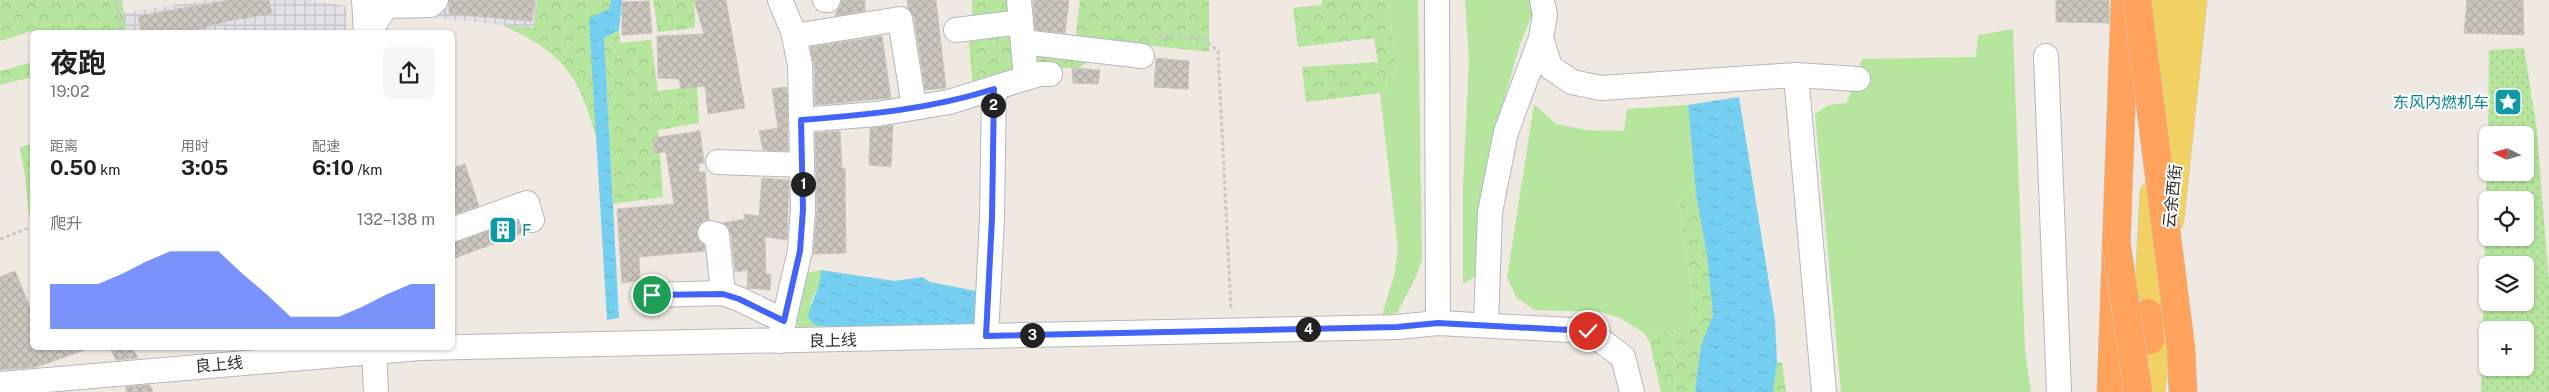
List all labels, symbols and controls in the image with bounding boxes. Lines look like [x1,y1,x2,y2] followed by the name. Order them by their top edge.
[50,46,106,79] text: 夜跑
[383,47,435,99] button: share
[50,82,89,101] text: 19:02
[2493,87,2523,117] place icon: 东风内燃机车
[980,92,1006,118] pin: 2
[2393,93,2489,112] place label: 东风内燃机车
[989,97,998,113] text: 2
[2479,126,2534,181] north arrow
[2479,126,2534,376] map controls
[50,138,78,154] text: 距离
[181,138,209,154] text: 用时
[312,138,340,154] text: 配速
[50,155,97,180] text: 0.50
[181,155,228,180] text: 3:05
[312,155,354,180] text: 6:10
[97,162,120,178] text: km
[354,162,382,178] text: /km
[2160,163,2185,229] street label: 云余西街
[790,172,816,196] pin: 1
[801,176,807,192] text: 1
[2479,191,2534,246] button: locate
[357,210,435,229] text: 132–138 m
[50,214,82,233] text: 爬升
[488,215,518,245] building icon: F
[522,221,532,240] place label: F
[2479,256,2534,311] button: layers
[631,274,673,316] pin
[638,281,666,309] icon: arrive
[1567,310,1609,352] pin
[1296,316,1320,342] pin: 4
[1574,317,1602,345] icon: check
[1304,321,1313,337] text: 4
[2479,321,2534,376] button: +
[1020,322,1044,348] pin: 3
[1028,327,1037,343] text: 3
[809,331,857,350] street label: 良上线
[194,353,244,376] street label: 良上线

